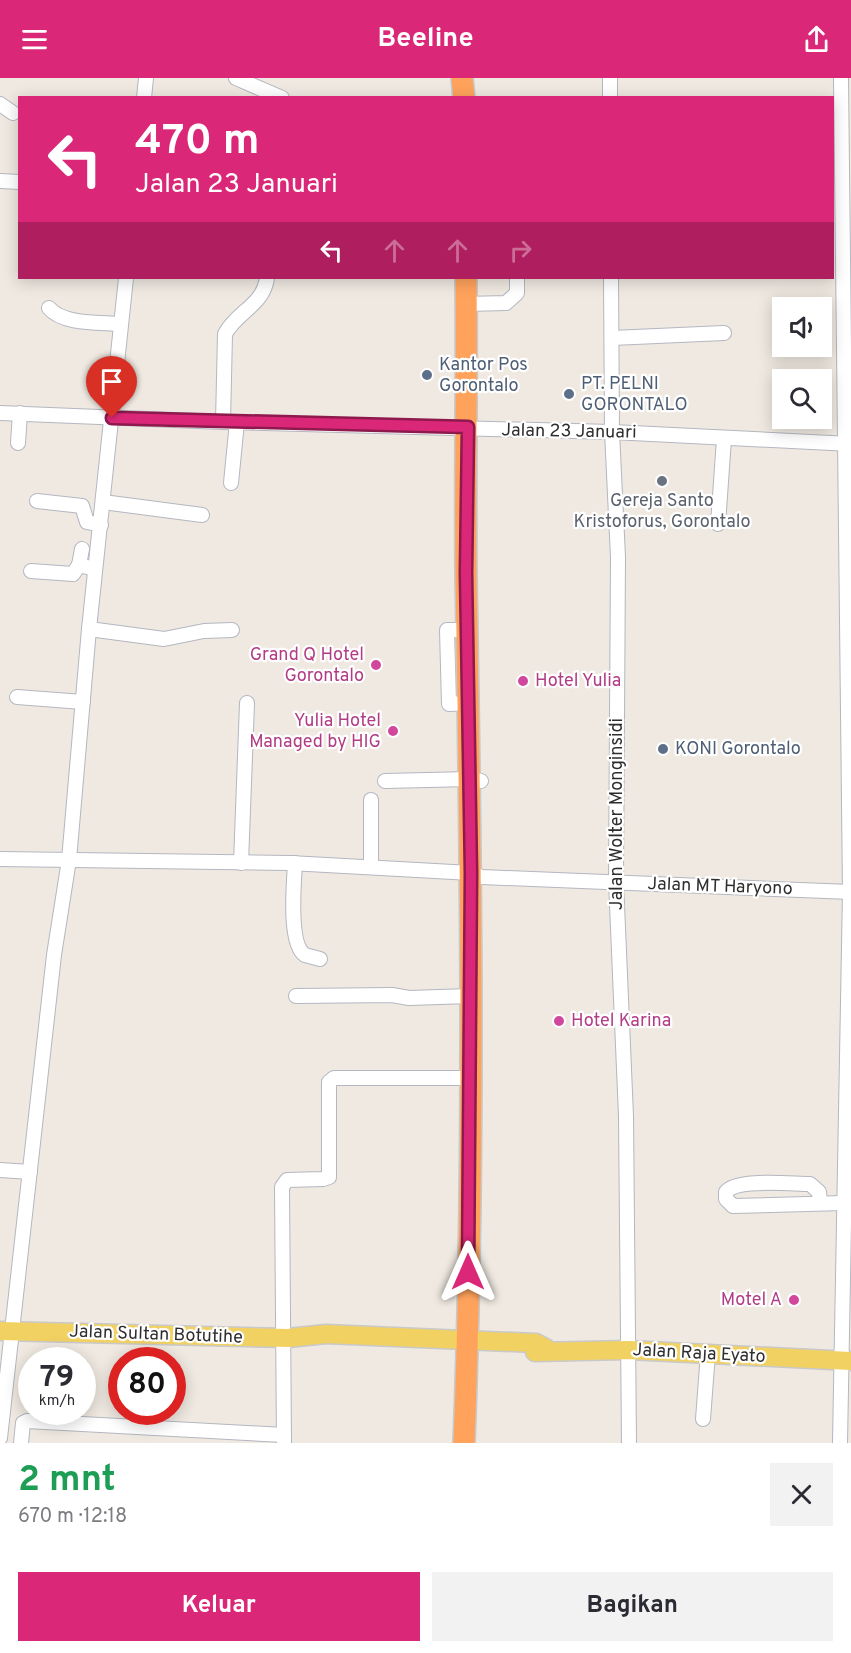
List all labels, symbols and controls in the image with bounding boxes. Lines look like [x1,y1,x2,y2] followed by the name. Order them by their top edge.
[377,22,474,56] text: Beeline
[18,23,51,56] icon: menu
[800,23,833,56] icon: share
[135,116,260,169] text: 470 m
[36,120,114,198] icon: left
[135,168,338,202] text: Jalan 23 Januari
[315,234,348,267] icon: left
[378,234,411,267] icon: ahead
[441,234,474,267] icon: ahead
[504,234,537,267] icon: right
[772,297,832,429] map controls
[772,297,832,357] button: sound
[439,354,528,398] place label: Kantor Pos Gorontalo
[86,356,137,418] pin
[95,365,128,398] icon: arrive
[420,368,434,382] marker: Kantor Pos Gorontalo
[772,369,832,429] button: search
[581,373,688,417] place label: PT. PELNI GORONTALO
[562,387,576,401] marker: PT. PELNI GORONTALO
[501,419,637,445] street label: Jalan 23 Januari
[655,474,669,488] marker: Gereja Santo Kristoforus, Gorontalo
[574,490,750,534] place label: Gereja Santo Kristoforus, Gorontalo
[250,644,364,688] place label: Grand Q Hotel Gorontalo
[369,658,383,672] marker: Grand Q Hotel Gorontalo
[535,670,621,693] place label: Hotel Yulia
[516,674,530,688] marker: Hotel Yulia
[249,710,381,754] place label: Yulia Hotel Managed by HIG
[606,718,629,910] street label: Jalan Wolter Monginsidi
[386,724,400,738] marker: Yulia Hotel Managed by HIG
[675,738,801,761] place label: KONI Gorontalo
[656,742,670,756] marker: KONI Gorontalo
[647,873,793,901] street label: Jalan MT Haryono
[571,1010,671,1033] place label: Hotel Karina
[552,1014,566,1028] marker: Hotel Karina
[436,1240,500,1304] position arrow
[721,1289,782,1312] place label: Motel A
[787,1293,801,1307] marker: Motel A
[69,1320,243,1350] street label: Jalan Sultan Botutihe
[632,1339,766,1369] street label: Jalan Raja Eyato
[108,1347,186,1425] speed limit sign: 80
[40,1360,74,1397] text: 79
[39,1392,75,1411] text: km/h
[18,1458,116,1504] text: 2 mnt
[770,1463,833,1526] button: close
[18,1504,127,1530] text: 670 m · 12:18
[18,1572,420,1641] button: Keluar
[432,1572,833,1641] button: Bagikan

